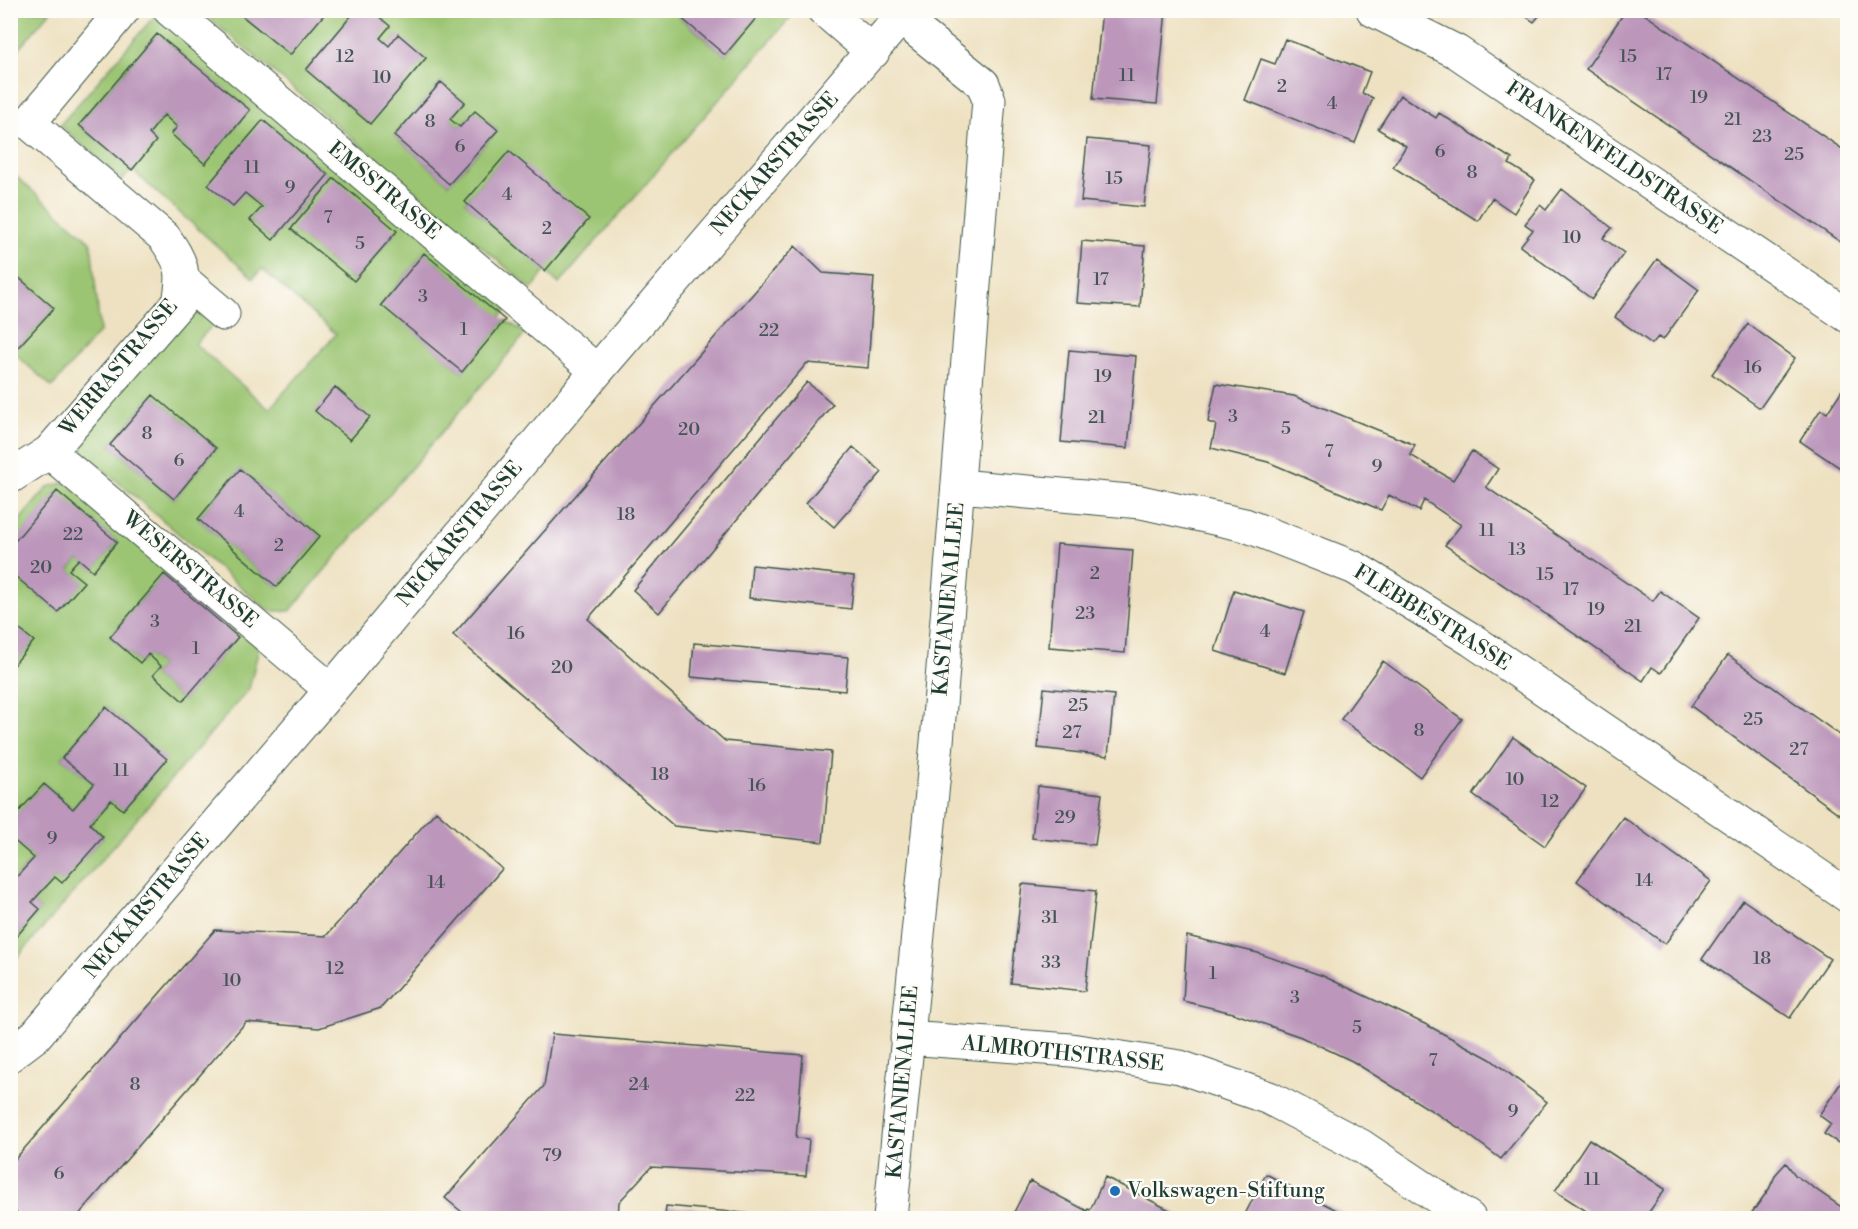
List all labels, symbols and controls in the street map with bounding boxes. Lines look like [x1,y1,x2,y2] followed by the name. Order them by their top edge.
[336,45,354,68] house number: 12
[1619,45,1637,68] house number: 15
[1656,63,1672,86] house number: 17
[1119,64,1135,87] house number: 11
[372,66,392,89] house number: 10
[1277,75,1287,98] house number: 2
[1501,76,1727,240] street label: FRANKENFELDSTRASSE
[1690,86,1708,109] house number: 19
[706,87,844,241] street label: NECKARSTRASSE
[1327,92,1338,115] house number: 4
[1724,108,1742,131] house number: 21
[424,110,436,133] house number: 8
[1752,125,1772,148] house number: 23
[455,135,466,158] house number: 6
[322,136,446,246] street label: EMSSTRASSE
[1435,140,1446,163] house number: 6
[1784,143,1804,166] house number: 25
[244,156,260,179] house number: 11
[1466,161,1478,184] house number: 8
[1105,167,1123,190] house number: 15
[285,176,296,199] house number: 9
[502,183,513,206] house number: 4
[323,206,333,229] house number: 7
[542,217,552,240] house number: 2
[1562,226,1582,249] house number: 10
[355,232,365,255] house number: 5
[1093,268,1109,291] house number: 17
[418,285,428,308] house number: 3
[54,294,184,442] street label: WERRASTRASSE
[460,318,468,341] house number: 1
[759,319,779,342] house number: 22
[1744,356,1762,379] house number: 16
[1094,365,1112,388] house number: 19
[1228,405,1238,428] house number: 3
[1088,406,1106,429] house number: 21
[1281,417,1291,440] house number: 5
[678,418,700,441] house number: 20
[141,422,153,445] house number: 8
[1324,440,1334,463] house number: 7
[174,449,185,472] house number: 6
[1372,455,1383,478] house number: 9
[392,456,528,612] street label: NECKARSTRASSE
[234,500,245,523] house number: 4
[928,501,970,697] street label: KASTANIENALLEE
[617,503,635,526] house number: 18
[116,505,263,634] street label: WESERSTRASSE
[1479,519,1495,542] house number: 11
[63,523,83,546] house number: 22
[274,534,284,557] house number: 2
[1508,538,1526,561] house number: 13
[30,556,52,579] house number: 20
[1349,559,1515,677] street label: FLEBBESTRASSE
[1090,562,1100,585] house number: 2
[1536,563,1554,586] house number: 15
[1563,578,1579,601] house number: 17
[1587,598,1605,621] house number: 19
[1075,602,1095,625] house number: 23
[150,610,160,633] house number: 3
[1624,615,1642,638] house number: 21
[1260,620,1271,643] house number: 4
[507,622,525,645] house number: 16
[192,637,200,660] house number: 1
[551,656,573,679] house number: 20
[1068,694,1088,717] house number: 25
[1743,708,1763,731] house number: 25
[1413,719,1425,742] house number: 8
[1062,721,1082,744] house number: 27
[1789,738,1809,761] house number: 27
[113,759,129,782] house number: 11
[651,763,669,786] house number: 18
[1505,768,1525,791] house number: 10
[748,774,766,797] house number: 16
[1541,790,1559,813] house number: 12
[1054,806,1076,829] house number: 29
[47,827,58,850] house number: 9
[79,828,215,984] street label: NECKARSTRASSE
[1635,869,1653,892] house number: 14
[427,871,445,894] house number: 14
[1041,906,1059,929] house number: 31
[1753,947,1771,970] house number: 18
[1041,951,1061,974] house number: 33
[326,957,344,980] house number: 12
[1209,962,1217,985] house number: 1
[222,969,242,992] house number: 10
[882,984,924,1180] street label: KASTANIENALLEE
[1290,986,1300,1009] house number: 3
[1352,1016,1362,1039] house number: 5
[960,1030,1165,1078] street label: ALMROTHSTRASSE
[1428,1049,1438,1072] house number: 7
[129,1073,141,1096] house number: 8
[628,1073,650,1096] house number: 24
[735,1084,755,1107] house number: 22
[1508,1100,1519,1123] house number: 9
[542,1144,562,1167] house number: 79
[54,1162,65,1185] house number: 6
[1584,1168,1600,1191] house number: 11
[1126,1178,1325,1204] place label: Volkswagen-Stiftung
[1108,1184,1122,1198] marker: Volkswagen-Stiftung

